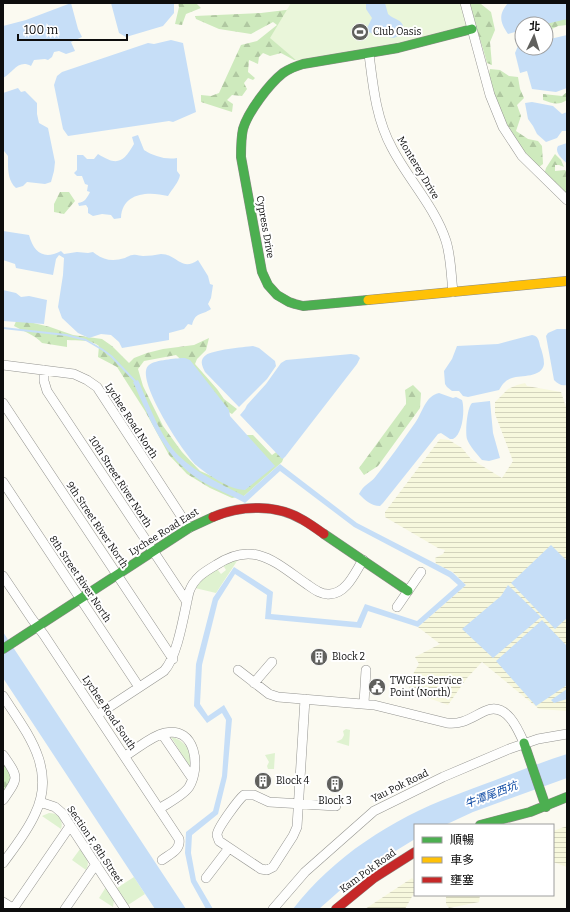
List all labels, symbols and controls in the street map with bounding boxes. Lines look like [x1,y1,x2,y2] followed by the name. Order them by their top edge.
[18,16,127,42] scale bar
[514,16,554,56] north arrow
[529,20,541,33] text: 北
[350,22,370,42] sports icon: Club Oasis
[24,23,59,37] text: 100 m
[373,26,421,38] place label: Club Oasis
[395,134,441,202] street label: Monterey Drive
[254,195,276,259] street label: Cypress Drive
[102,381,160,462] street label: Lychee Road North
[86,434,154,531] street label: 10th Street River North
[64,479,131,571] street label: 9th Street River North
[127,506,201,558] street label: Lychee Road East
[47,533,114,625] street label: 8th Street River North
[309,647,329,667] building icon: Block 2
[332,651,365,663] place label: Block 2
[80,673,139,753] street label: Lychee Road South
[390,675,462,699] place label: TWGHs Service Point (North)
[367,677,387,697] public building icon: TWGHs Service Point (North)
[370,767,431,805] street label: Yau Pok Road
[253,771,273,791] building icon: Block 4
[325,774,345,794] building icon: Block 3
[276,775,310,787] place label: Block 4
[463,778,521,811] water label: 牛潭尾西坑
[318,795,352,807] place label: Block 3
[64,804,126,887] street label: Section F, 8th Street
[414,824,554,896] legend
[450,833,474,847] text: 順暢
[338,847,398,895] street label: Kam Pok Road
[450,853,474,867] text: 車多
[450,873,474,887] text: 壅塞

